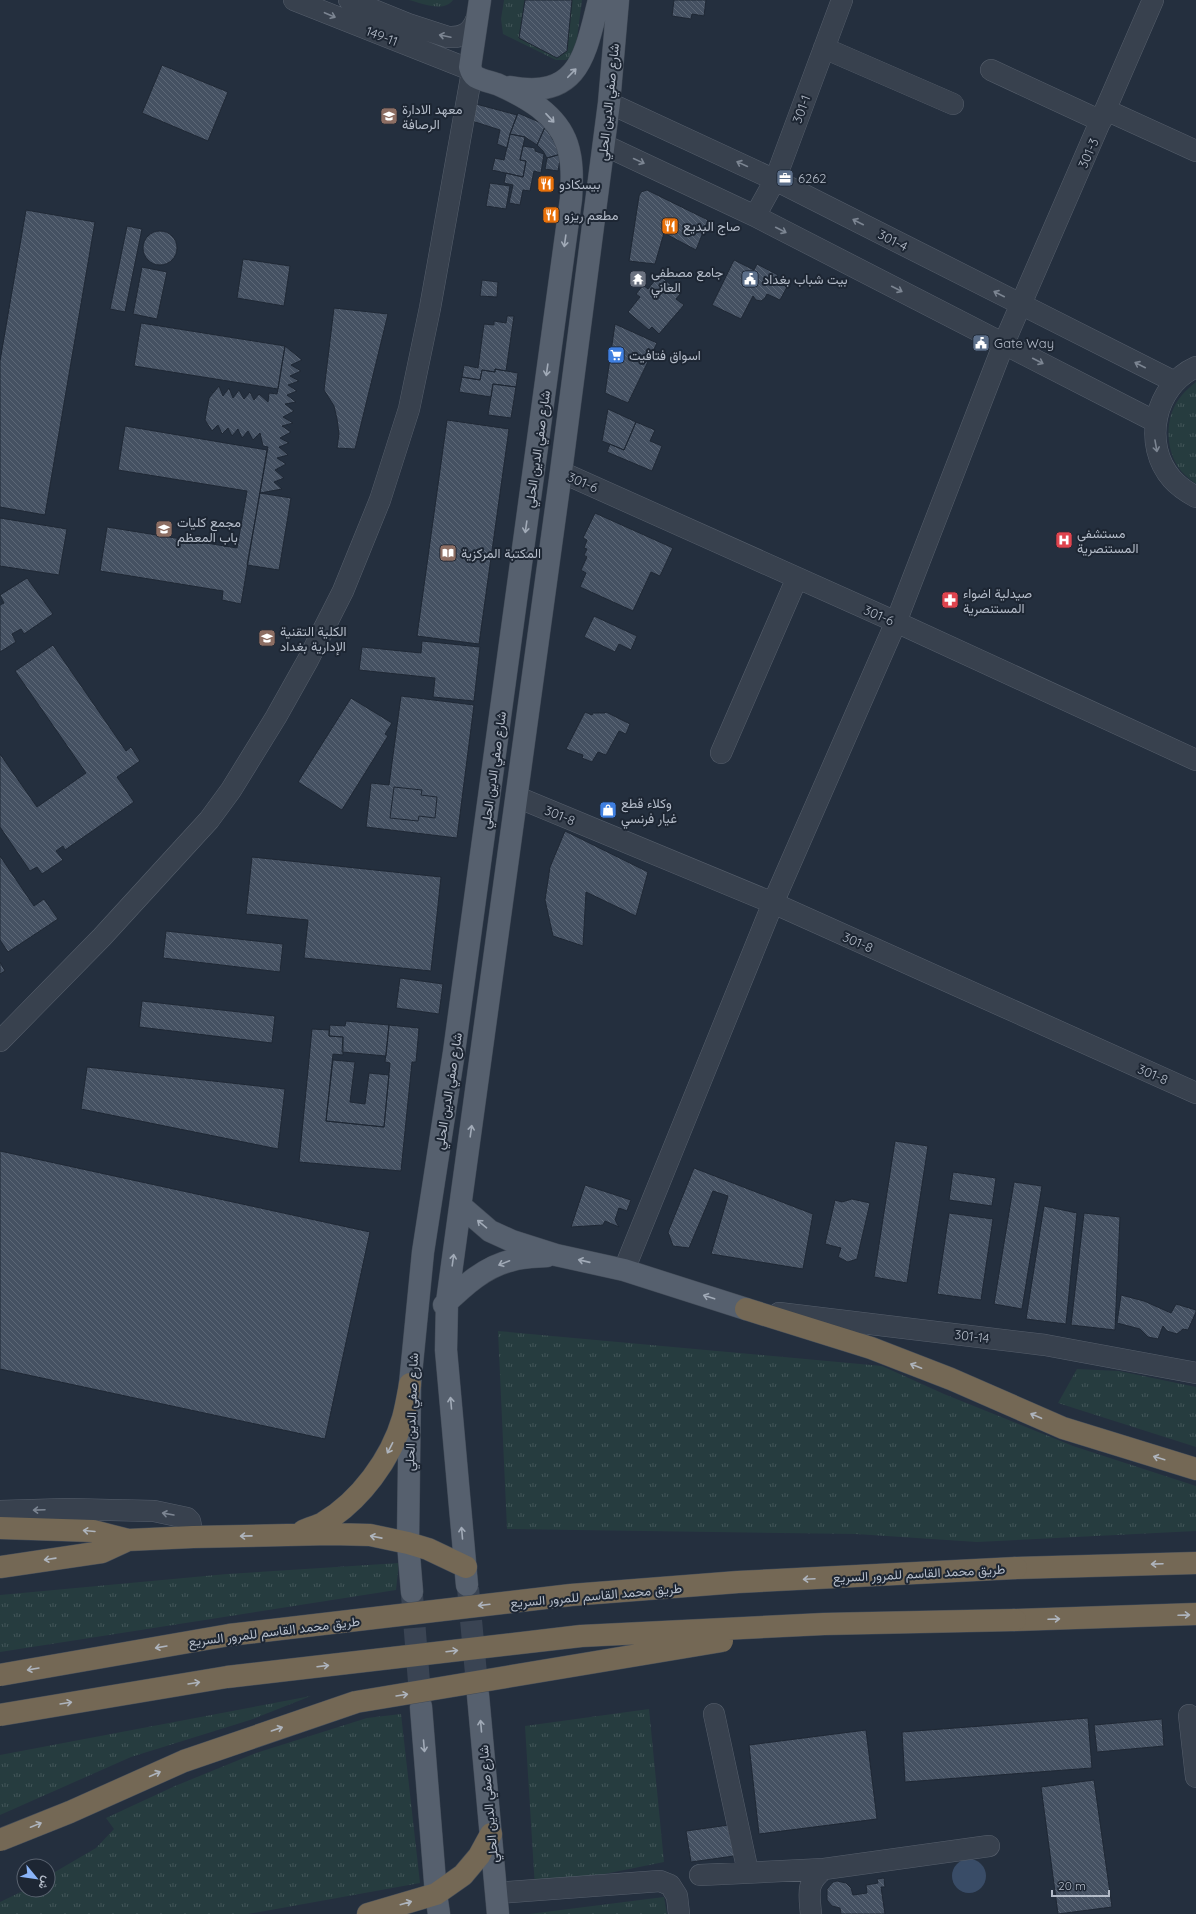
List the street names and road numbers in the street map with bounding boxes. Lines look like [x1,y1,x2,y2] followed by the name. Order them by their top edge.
[364,23,400,49] street label: 149-11
[594,42,625,162] street label: شارع صفي الدين الحلي
[789,93,813,125] street label: 301-1
[1074,135,1102,171] street label: 301-3
[875,226,911,254] street label: 301-4
[521,389,556,509] street label: شارع صفي الدين الحلي
[565,468,601,496] street label: 301-6
[861,601,897,629] street label: 301-6
[477,710,512,830] street label: شارع صفي الدين الحلي
[542,802,578,828] street label: 301-8
[840,928,876,956] street label: 301-8
[431,1031,468,1151] street label: شارع صفي الدين الحلي
[1135,1060,1171,1088] street label: 301-8
[954,1326,991,1346] street label: 301-14
[401,1353,424,1472] street label: شارع صفي الدين الحلي
[832,1560,1006,1588] street label: طريق محمد القاسم للمرور السريع
[509,1580,683,1612] street label: طريق محمد القاسم للمرور السريع
[187,1613,361,1651] street label: طريق محمد القاسم للمرور السريع
[475,1744,504,1864] street label: شارع صفي الدين الحلي

